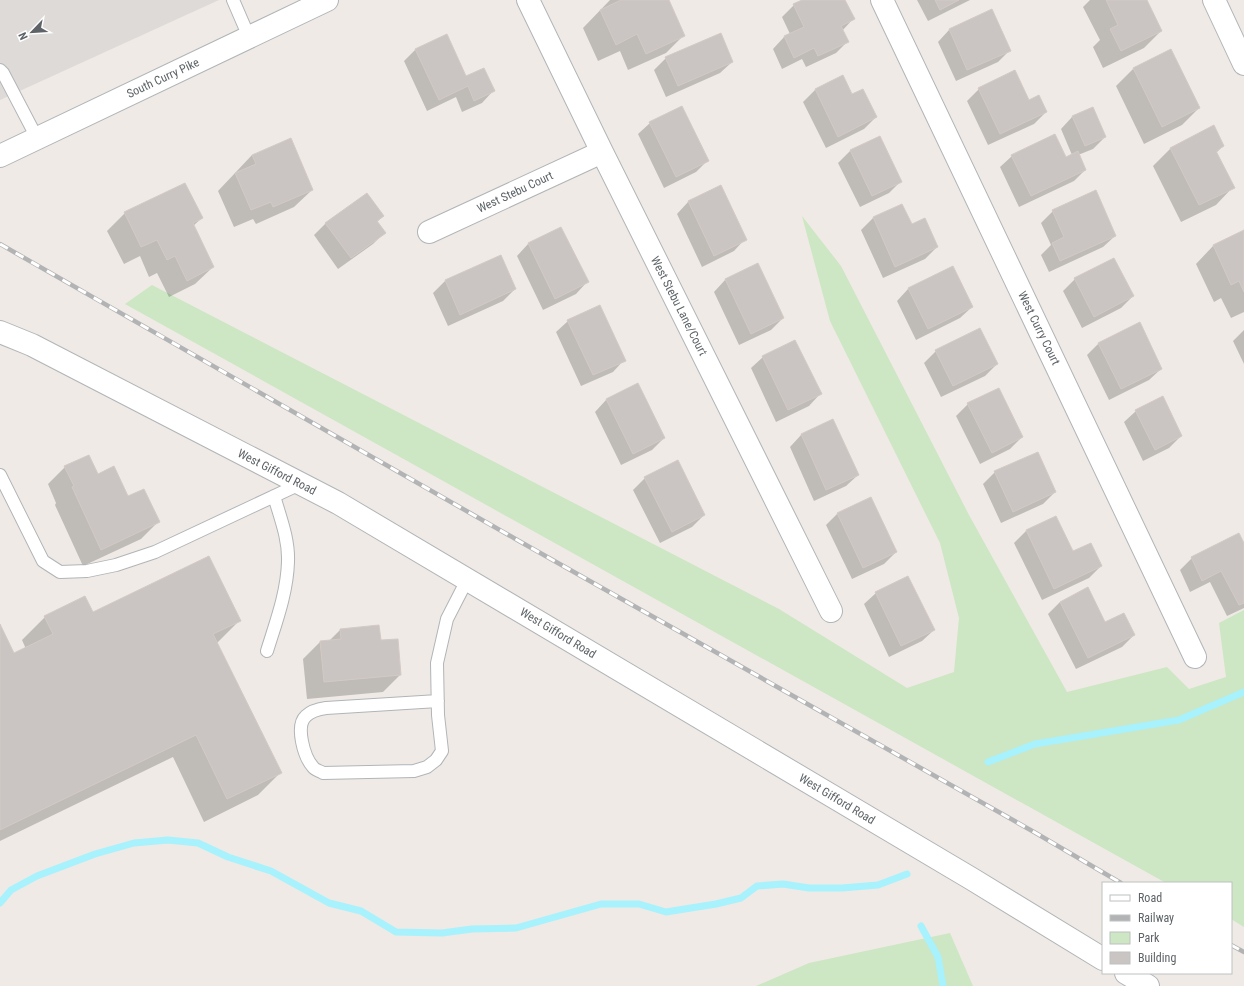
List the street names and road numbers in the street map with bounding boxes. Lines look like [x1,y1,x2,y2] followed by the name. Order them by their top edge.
[125,55,202,101] street label: South Curry Pike
[475,168,556,216] street label: West Stebu Court
[648,254,710,358] street label: West Stebu Lane/Court
[1015,289,1063,368] street label: West Curry Court
[235,446,319,498] street label: West Gifford Road
[517,605,599,661] street label: West Gifford Road
[796,771,878,827] street label: West Gifford Road

